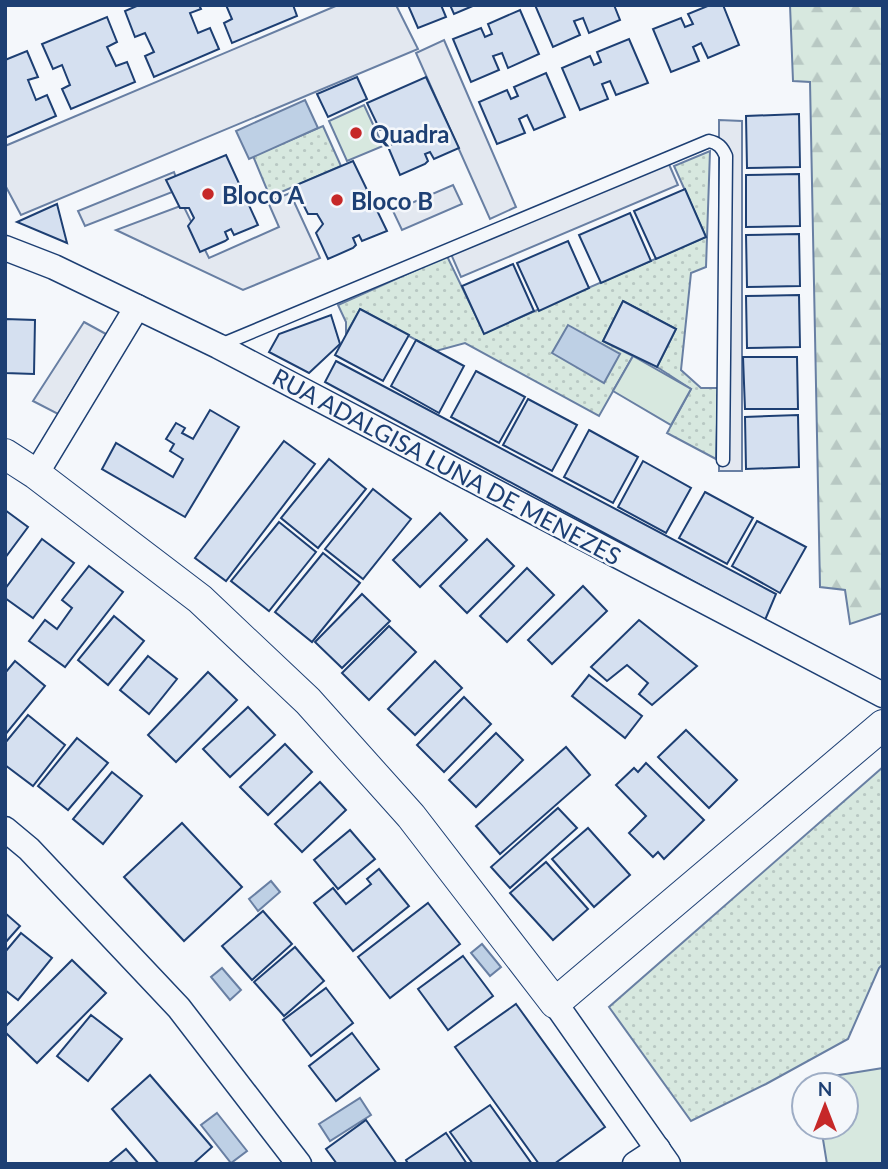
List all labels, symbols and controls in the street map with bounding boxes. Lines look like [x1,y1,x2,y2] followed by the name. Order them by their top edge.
[370,119,450,148] place label: Quadra
[348,125,364,141] marker: Quadra
[222,180,305,209] place label: Bloco A
[200,186,216,202] marker: Bloco A
[351,186,433,215] place label: Bloco B
[329,192,345,208] marker: Bloco B
[268,362,626,570] street label: RUA ADALGISA LUNA DE MENEZES
[790,1071,860,1141] north arrow
[818,1077,832,1100] text: N

